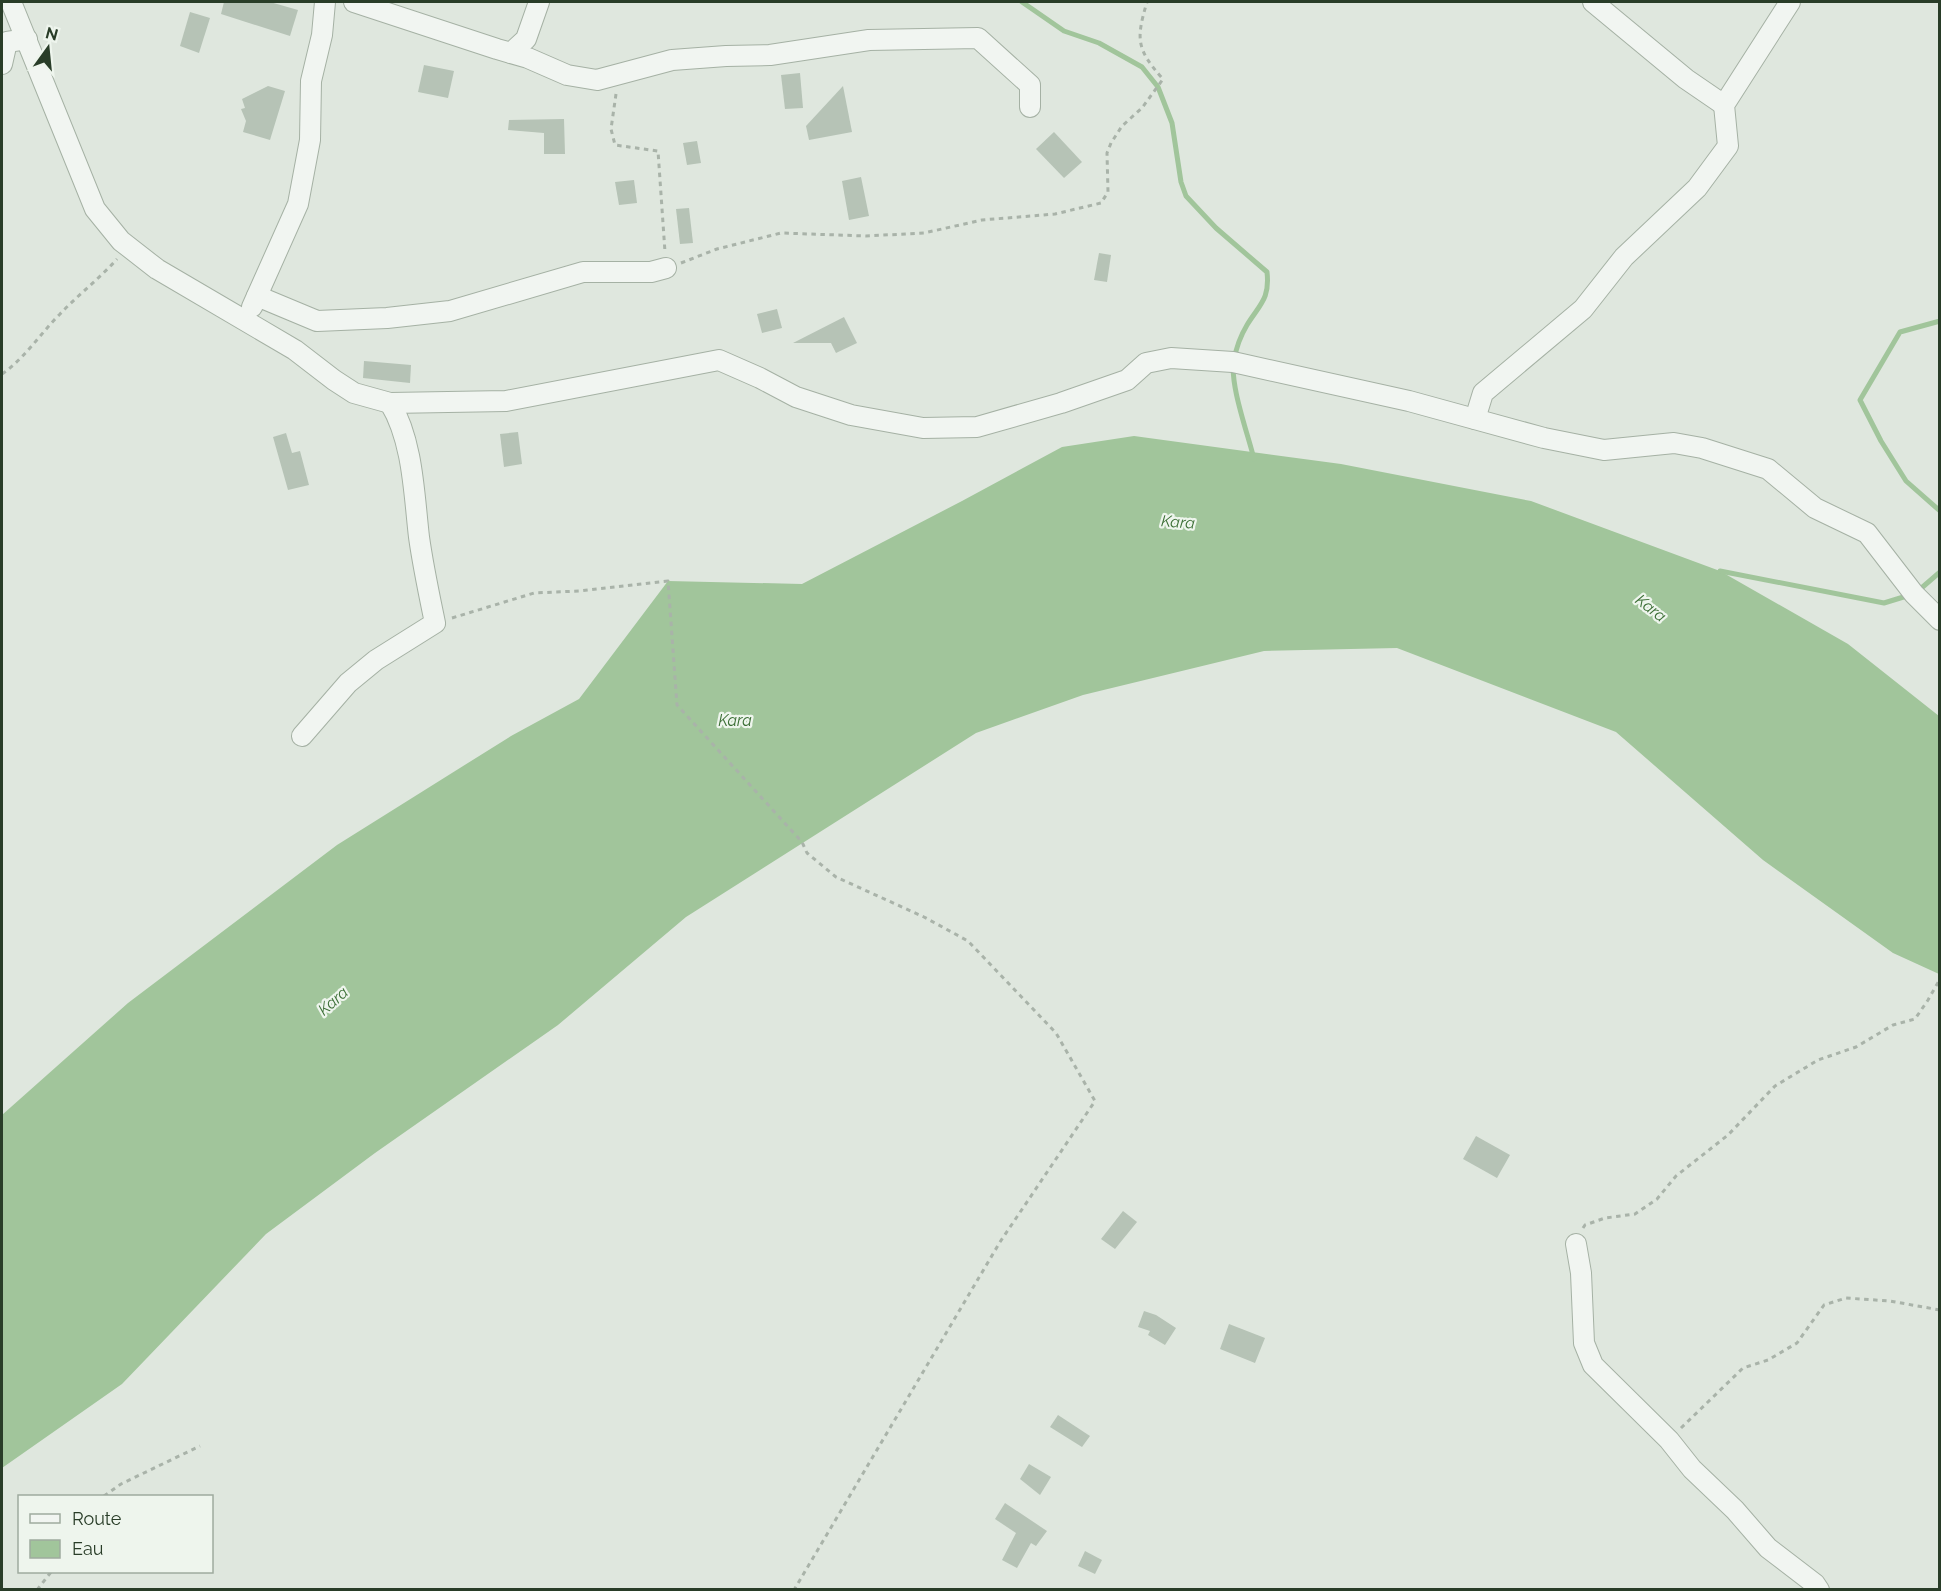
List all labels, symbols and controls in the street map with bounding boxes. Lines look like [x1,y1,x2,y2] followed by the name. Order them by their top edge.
[18,18,78,78] north arrow
[43,23,60,45] text: N
[1161,511,1196,533] water label: Kara
[1632,590,1670,626] water label: Kara
[718,711,752,730] water label: Kara
[314,982,352,1019] water label: Kara
[18,1495,213,1573] legend
[72,1508,122,1529] text: Route
[72,1538,103,1559] text: Eau

